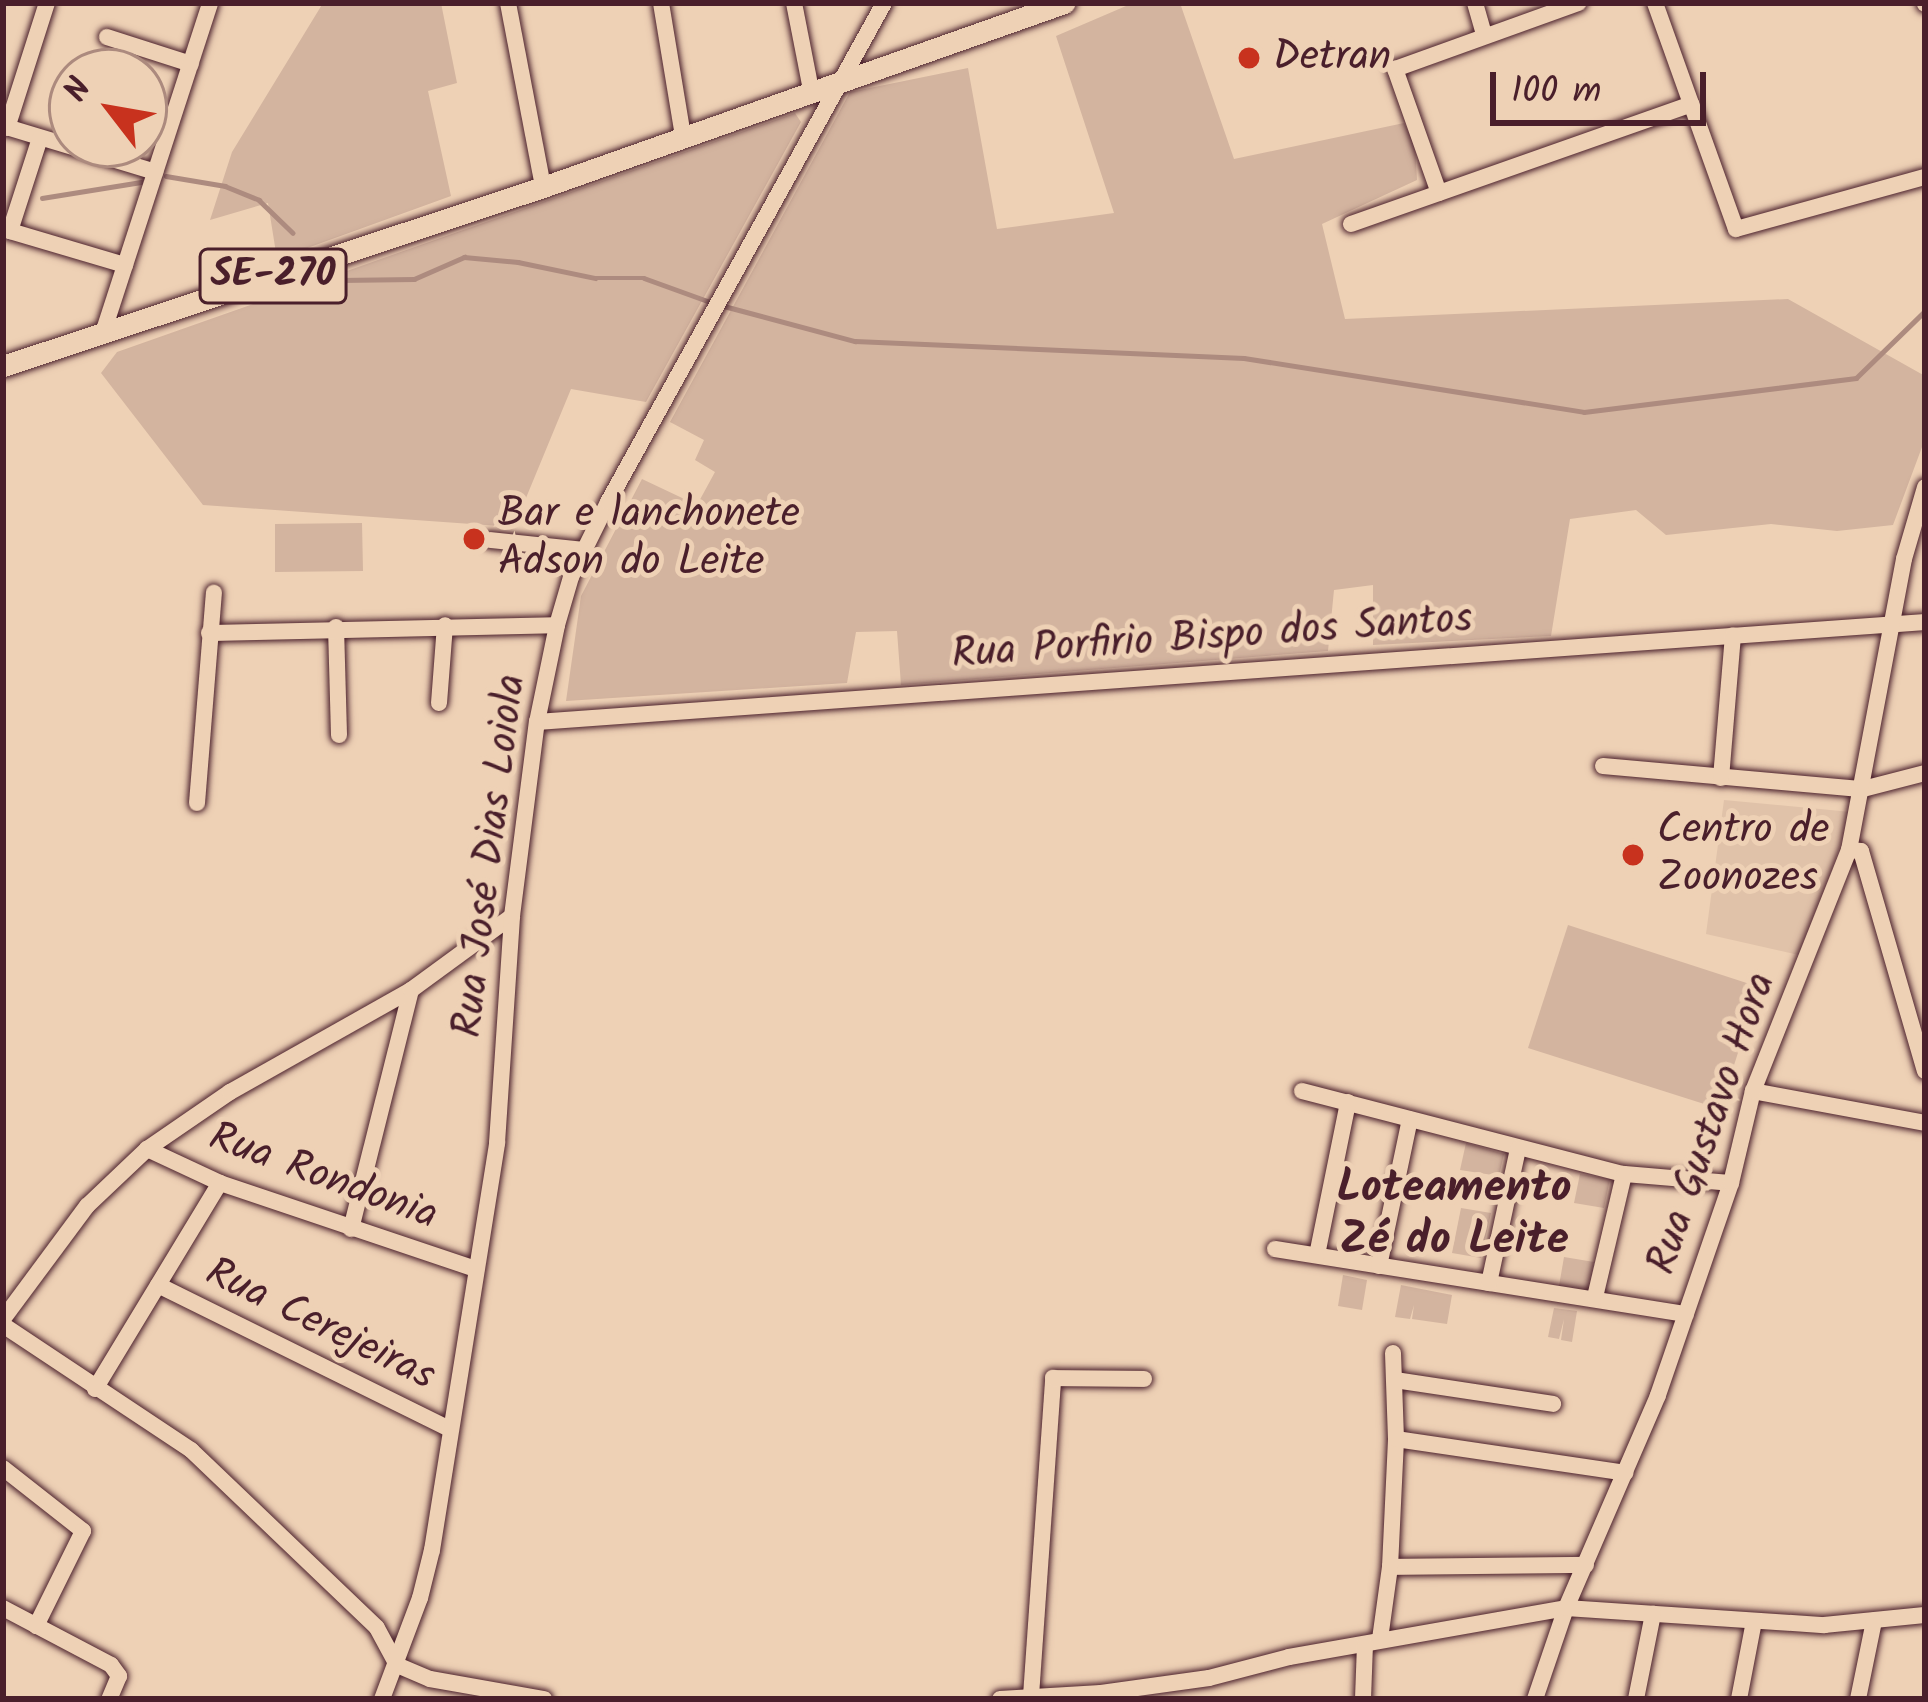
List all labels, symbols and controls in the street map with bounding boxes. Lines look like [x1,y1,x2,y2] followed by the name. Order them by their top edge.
[1273,33,1391,83] place label: Detran
[1236,45,1262,71] marker: Detran
[48,48,168,168] north arrow
[1496,48,1712,122] scale bar
[1511,64,1601,121] text: 100 m
[51,68,107,113] text: N
[198,243,348,309] road number: SE-270
[498,490,800,588] place label: Bar e lanchonete Adson do Leite
[461,526,487,552] marker: Bar e lanchonete Adson do Leite
[950,595,1474,681] street label: Rua Porfirio Bispo dos Santos
[444,672,538,1040] street label: Rua José Dias Loiola
[1657,806,1829,904] place label: Centro de Zoonozes
[1620,842,1646,868] marker: Centro de Zoonozes
[1638,967,1788,1281] street label: Rua Gustavo Hora
[202,1112,444,1242] street label: Rua Rondonia
[1337,1163,1571,1269] district label: Loteamento Zé do Leite
[197,1248,443,1402] street label: Rua Cerejeiras

